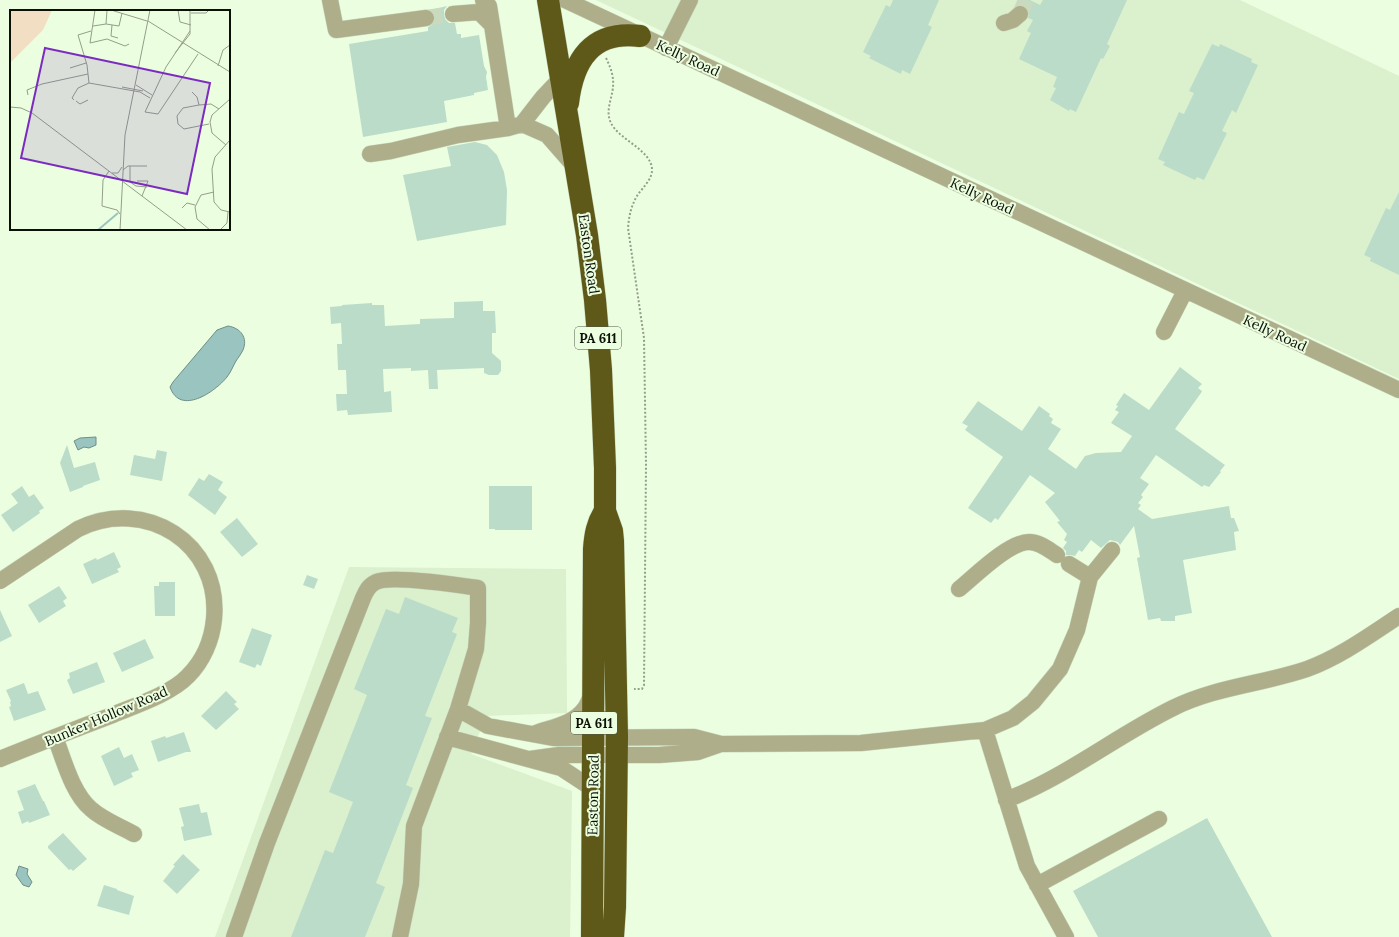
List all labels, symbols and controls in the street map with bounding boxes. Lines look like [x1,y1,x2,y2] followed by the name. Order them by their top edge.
[10,10,230,230] inset map
[653,35,723,81] street label: Kelly Road
[947,173,1017,219] street label: Kelly Road
[574,213,604,295] street label: Easton Road
[1240,310,1310,356] street label: Kelly Road
[575,327,621,349] road number: PA 611
[42,682,170,750] street label: Bunker Hollow Road
[571,712,617,734] road number: PA 611
[583,755,603,835] street label: Easton Road

